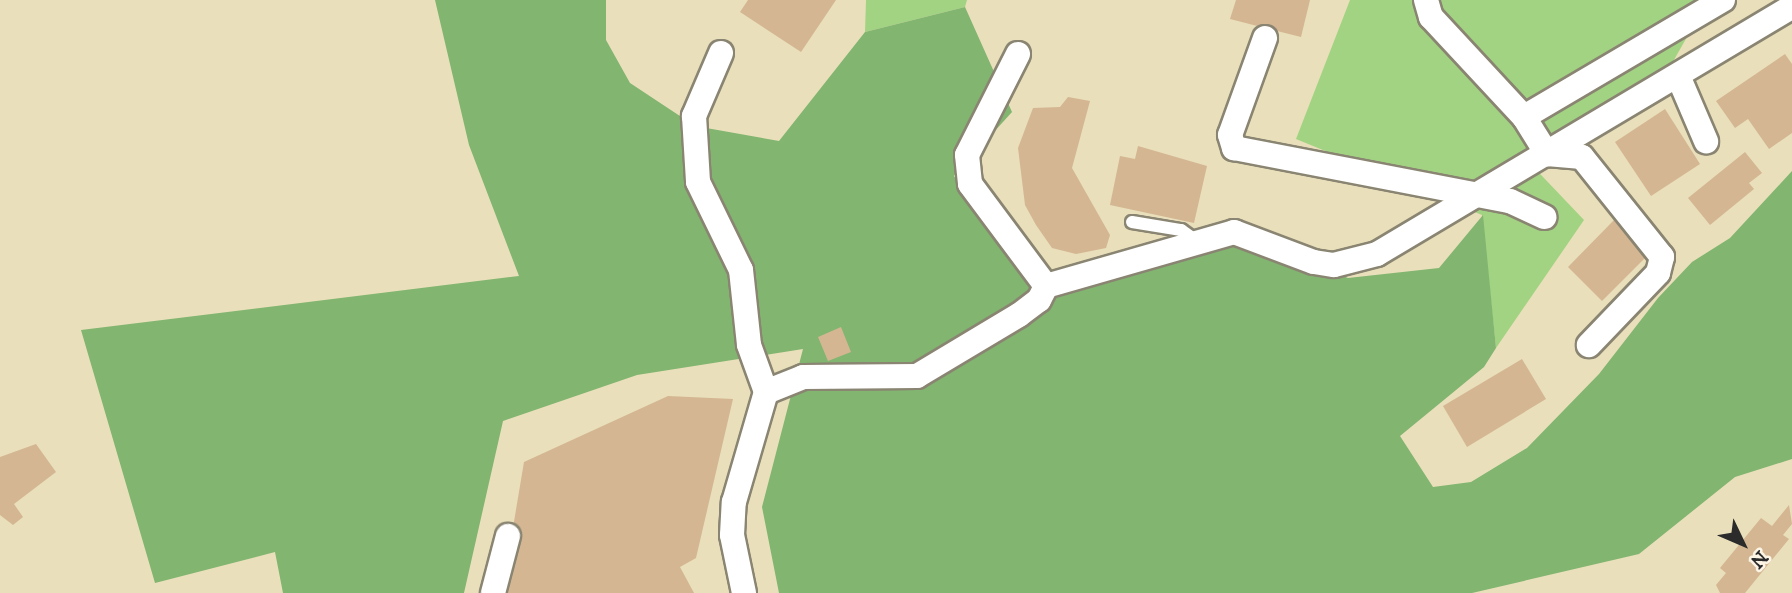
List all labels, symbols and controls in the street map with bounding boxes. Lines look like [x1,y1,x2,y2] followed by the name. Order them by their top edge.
[1708,509,1778,579] north arrow
[1745,545,1772,573] text: N

